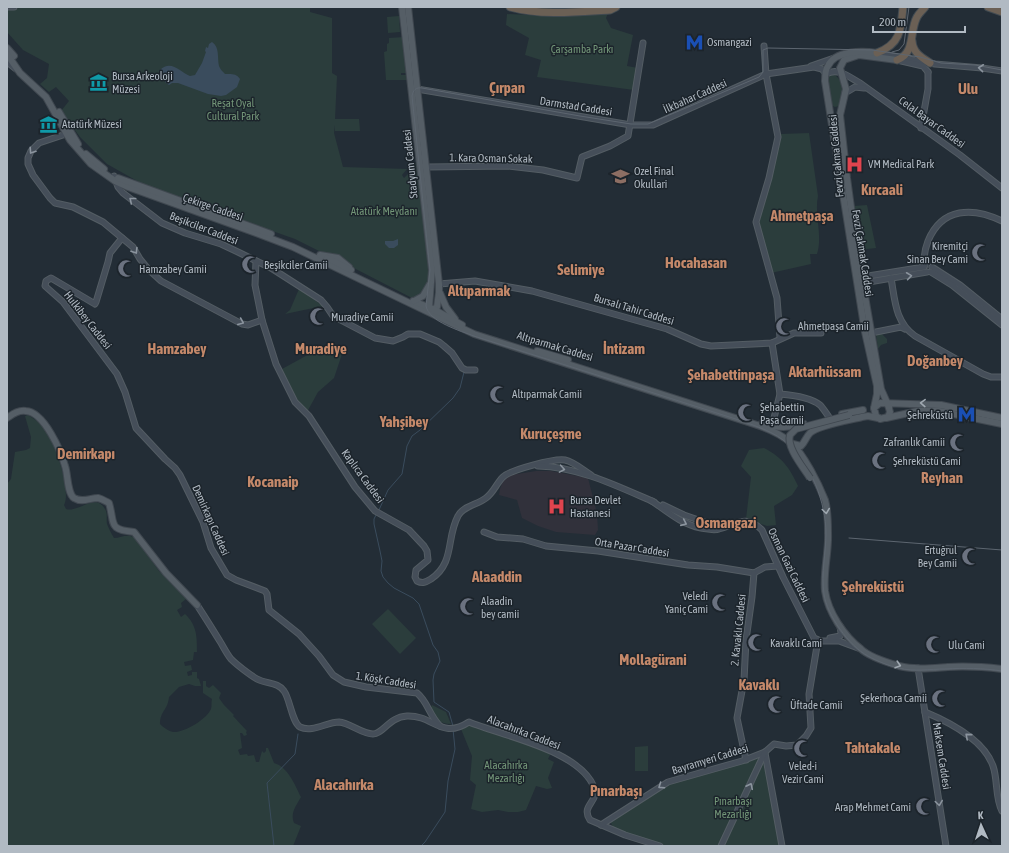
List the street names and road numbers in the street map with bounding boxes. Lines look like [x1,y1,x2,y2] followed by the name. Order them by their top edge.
[661,77,729,115] street label: İlkbahar Caddesi
[539,94,613,118] street label: Darmstad Caddesi
[897,94,967,150] street label: Celal Bayar Caddesi
[826,114,846,198] street label: Fevzi Çakma Caddesi
[400,129,420,199] street label: Stadyum Caddesi
[449,151,533,165] street label: 1. Kara Osman Sokak
[181,191,245,223] street label: Çekirge Caddesi
[168,209,240,247] street label: Beşikciler Caddesi
[850,209,876,297] street label: Fevzi Çakmak Caddesi
[62,289,114,351] street label: Hulkibey Caddesi
[592,291,676,327] street label: Bursalı Tahir Caddesi
[516,329,594,363] street label: Altıparmak Caddesi
[339,447,387,505] street label: Kaplıca Caddesi
[190,483,232,557] street label: Demirkapı Caddesi
[766,526,812,604] street label: Osman Gazi Caddesi
[594,535,670,559] street label: Orta Pazar Caddesi
[728,593,748,667] street label: 2. Kavaklı Caddesi
[355,669,417,691] street label: 1. Köşk Caddesi
[486,713,562,751] street label: Alacahırka Caddesi
[931,722,953,790] street label: Maksem Caddesi
[670,742,750,776] street label: Bayramyeri Caddesi

